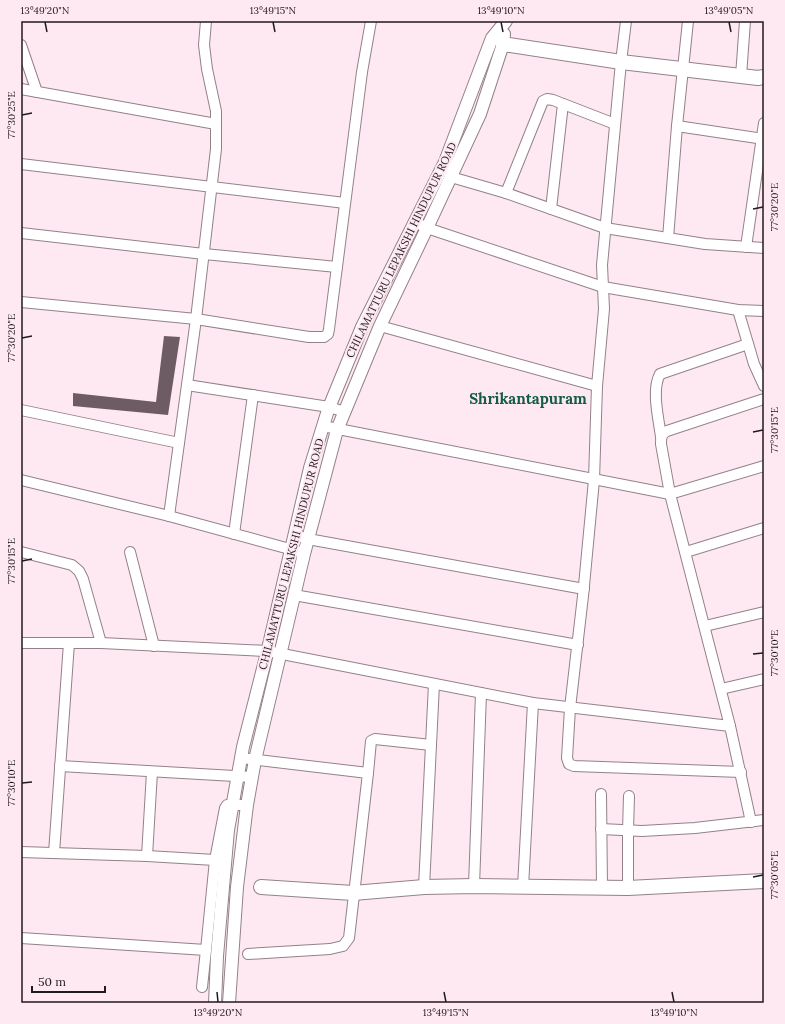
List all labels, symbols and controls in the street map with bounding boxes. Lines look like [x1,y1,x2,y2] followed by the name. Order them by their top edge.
[21,4,70,17] text: 13°49'20"N
[250,4,297,17] text: 13°49'15"N
[477,4,525,17] text: 13°49'10"N
[705,4,754,17] text: 13°49'05"N
[5,91,18,139] text: 77°30'25"E
[343,140,459,360] street label: CHILAMATTURU LEPAKSHI HINDUPUR ROAD
[768,183,781,231] text: 77°30'20"E
[5,314,18,362] text: 77°30'20"E
[469,389,587,408] district label: Shrikantapuram
[768,407,781,453] text: 77°30'15"E
[255,437,327,671] street label: CHILAMATTURU LEPAKSHI HINDUPUR ROAD
[5,538,18,584] text: 77°30'15"E
[768,630,781,676] text: 77°30'10"E
[5,760,18,806] text: 77°30'10"E
[768,851,781,899] text: 77°30'05"E
[32,968,105,994] scale bar
[38,974,66,989] text: 50 m
[194,1006,243,1019] text: 13°49'20"N
[423,1006,470,1019] text: 13°49'15"N
[650,1006,698,1019] text: 13°49'10"N

